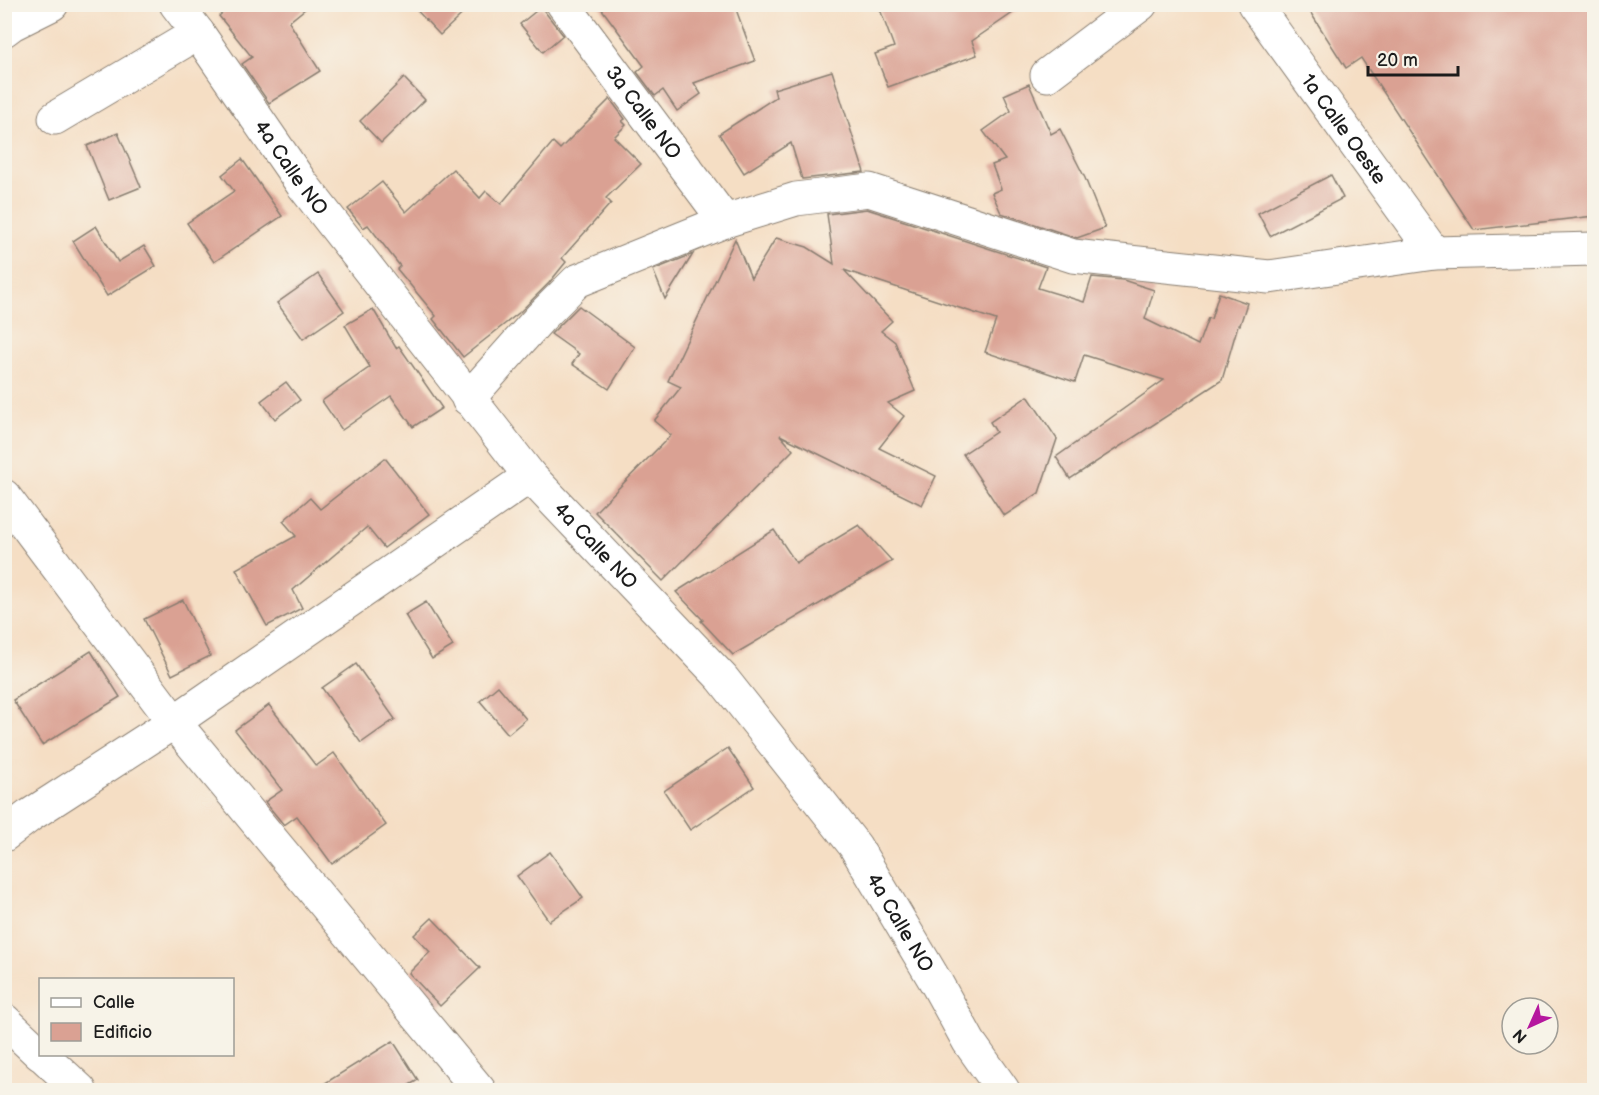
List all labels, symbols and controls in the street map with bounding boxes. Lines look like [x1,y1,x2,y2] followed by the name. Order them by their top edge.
[1368,39,1458,77] scale bar
[1377,50,1418,71] text: 20 m
[600,61,686,164] street label: 3a Calle NO
[1296,70,1391,189] street label: 1a Calle Oeste
[249,116,333,220] street label: 4a Calle NO
[548,498,642,595] street label: 4a Calle NO
[861,869,938,977] street label: 4a Calle NO
[39,978,234,1056] legend
[93,992,135,1013] text: Calle
[1500,996,1560,1056] north arrow
[93,1022,152,1043] text: Edificio
[1509,1025,1531,1047] text: N

